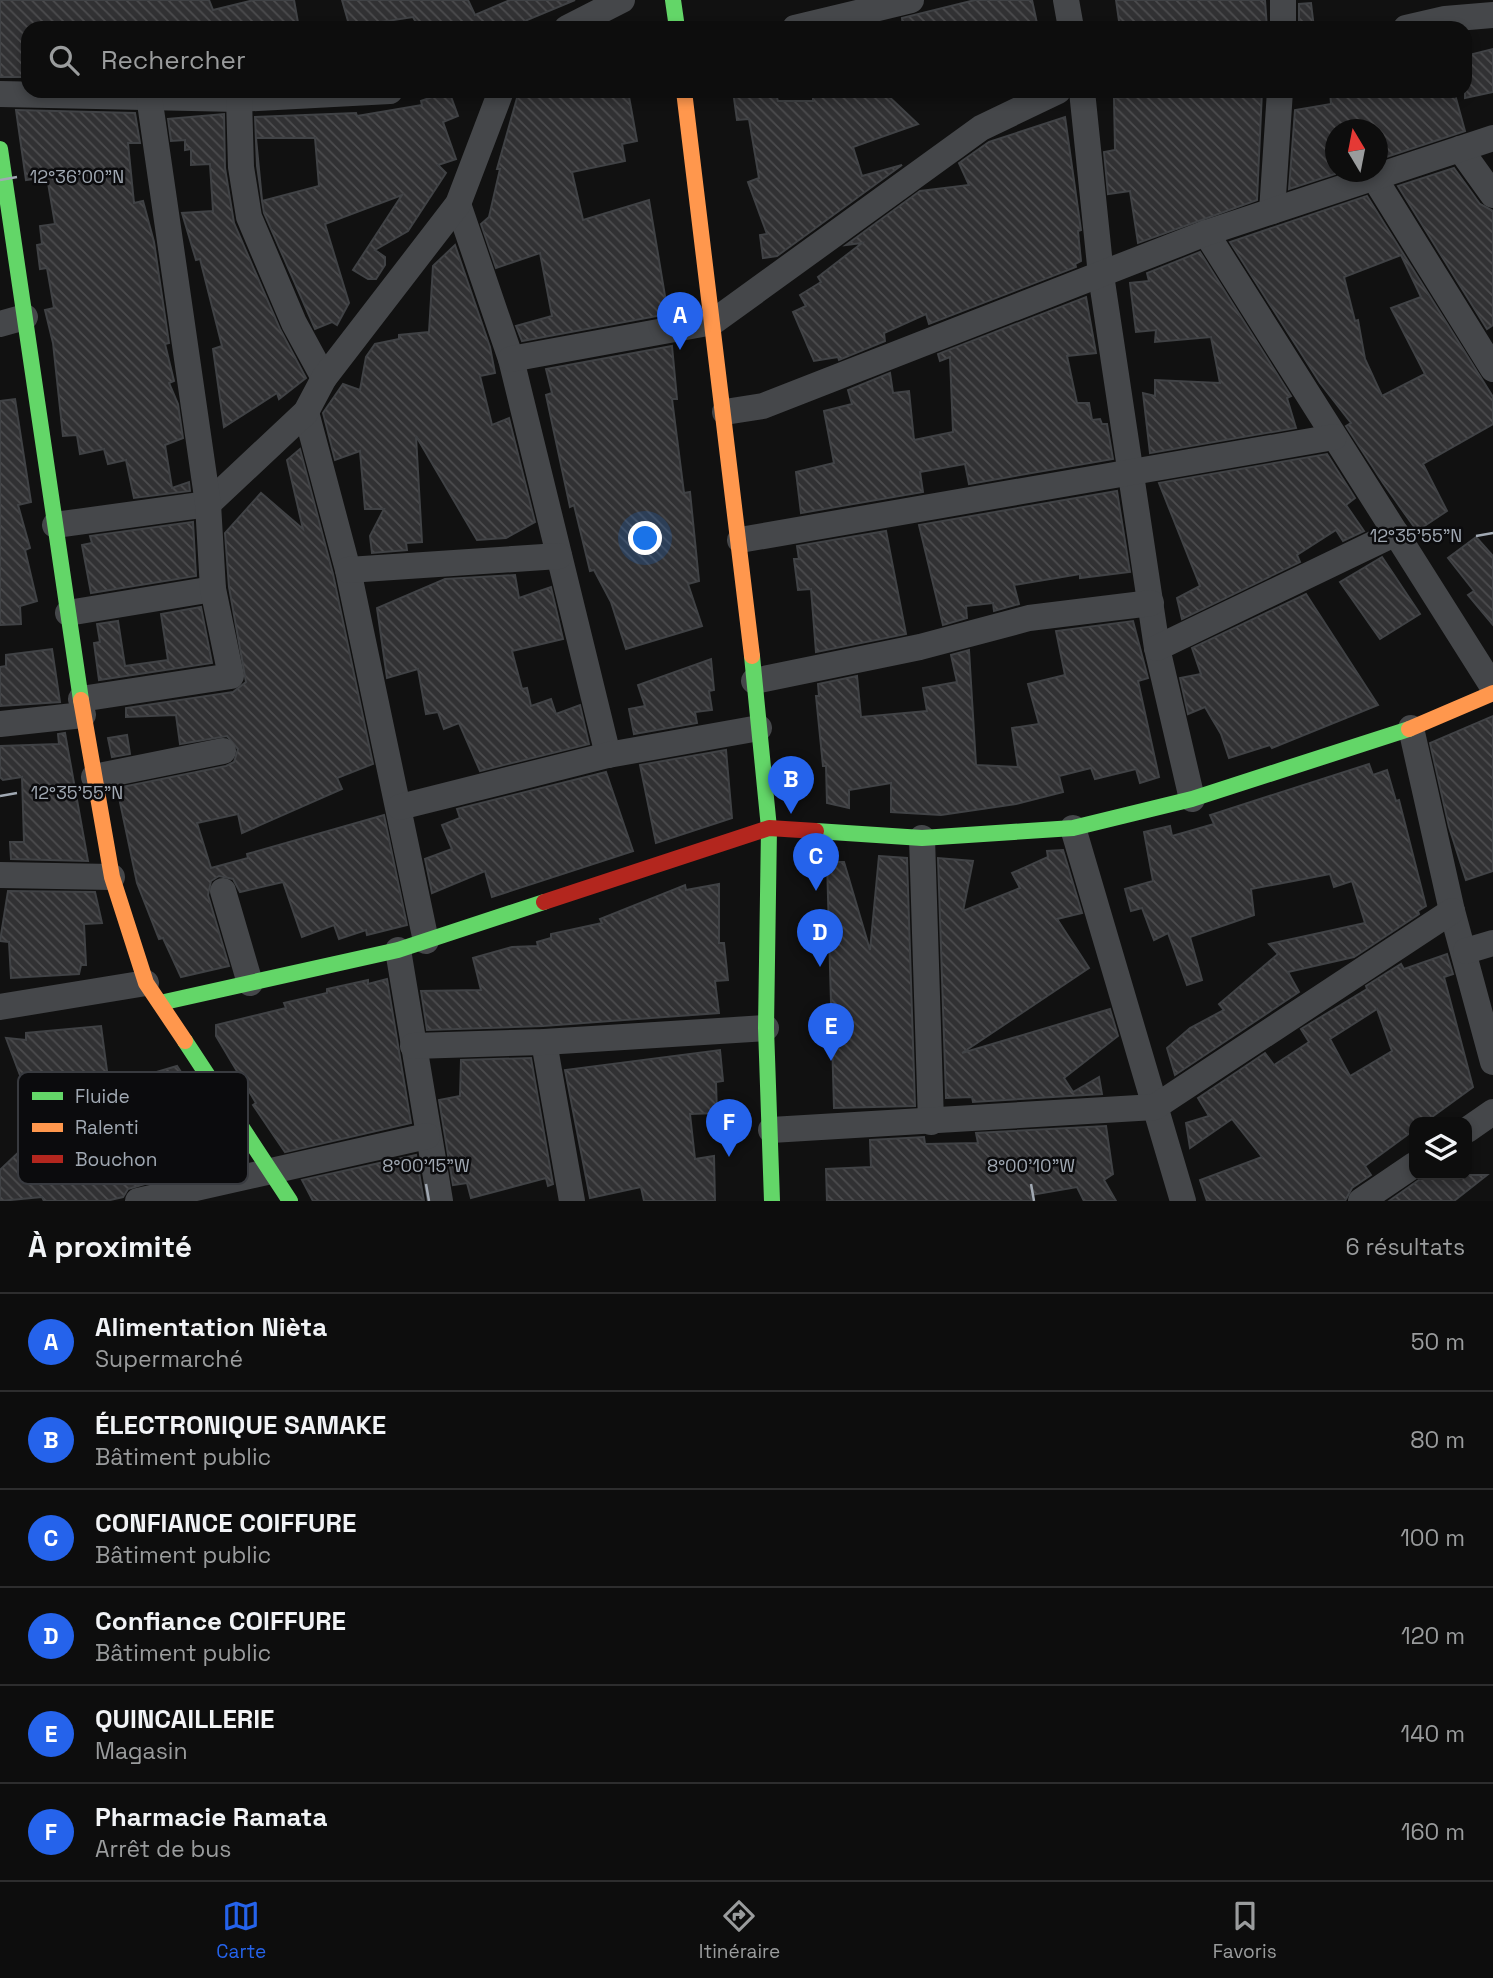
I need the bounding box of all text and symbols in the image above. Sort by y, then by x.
search box [21,21,1472,98]
icon: search [45,41,83,79]
text: Rechercher [101,43,246,77]
north arrow [1325,119,1388,182]
text: 12°36'00"N [30,165,124,188]
pin: A [657,292,703,350]
your location [628,521,662,555]
text: 12°35'55"N [1370,524,1462,547]
pin: B [768,756,814,814]
text: 12°35'55"N [31,781,123,804]
pin: C [793,833,839,891]
pin: D [797,909,843,967]
pin: E [808,1003,854,1061]
legend [18,1072,248,1184]
text: Fluide [75,1084,130,1109]
pin: F [706,1099,752,1157]
text: Ralenti [75,1115,139,1140]
map controls [1409,1117,1472,1180]
button: layers [1409,1117,1472,1180]
text: Bouchon [75,1147,157,1172]
text: 8°00'15"W [382,1154,470,1177]
text: 8°00'10"W [987,1154,1075,1177]
text: À proximité [28,1227,192,1266]
text: 6 résultats [1346,1232,1465,1262]
text: Alimentation Nièta [95,1310,327,1344]
text: A [44,1327,58,1357]
text: 50 m [1411,1327,1465,1357]
text: Supermarché [95,1344,243,1374]
text: ÉLECTRONIQUE SAMAKE [95,1408,386,1442]
text: B [43,1425,59,1455]
text: 80 m [1410,1425,1465,1455]
text: Bâtiment public [95,1442,271,1472]
text: CONFIANCE COIFFURE [95,1506,356,1540]
text: C [44,1523,58,1553]
text: 100 m [1400,1523,1465,1553]
text: Bâtiment public [95,1540,271,1570]
text: Confiance COIFFURE [95,1604,346,1638]
text: D [43,1621,59,1651]
text: 120 m [1401,1621,1465,1651]
text: Bâtiment public [95,1638,271,1668]
text: QUINCAILLERIE [95,1702,275,1736]
text: E [45,1719,57,1749]
text: 140 m [1401,1719,1465,1749]
text: Magasin [95,1736,188,1766]
text: Pharmacie Ramata [95,1800,327,1834]
text: F [45,1817,57,1847]
text: 160 m [1401,1817,1465,1847]
text: Arrêt de bus [95,1834,231,1864]
tab: Carte [216,1897,266,1964]
tab: Itinéraire [699,1897,780,1964]
tab: Favoris [1213,1897,1277,1964]

